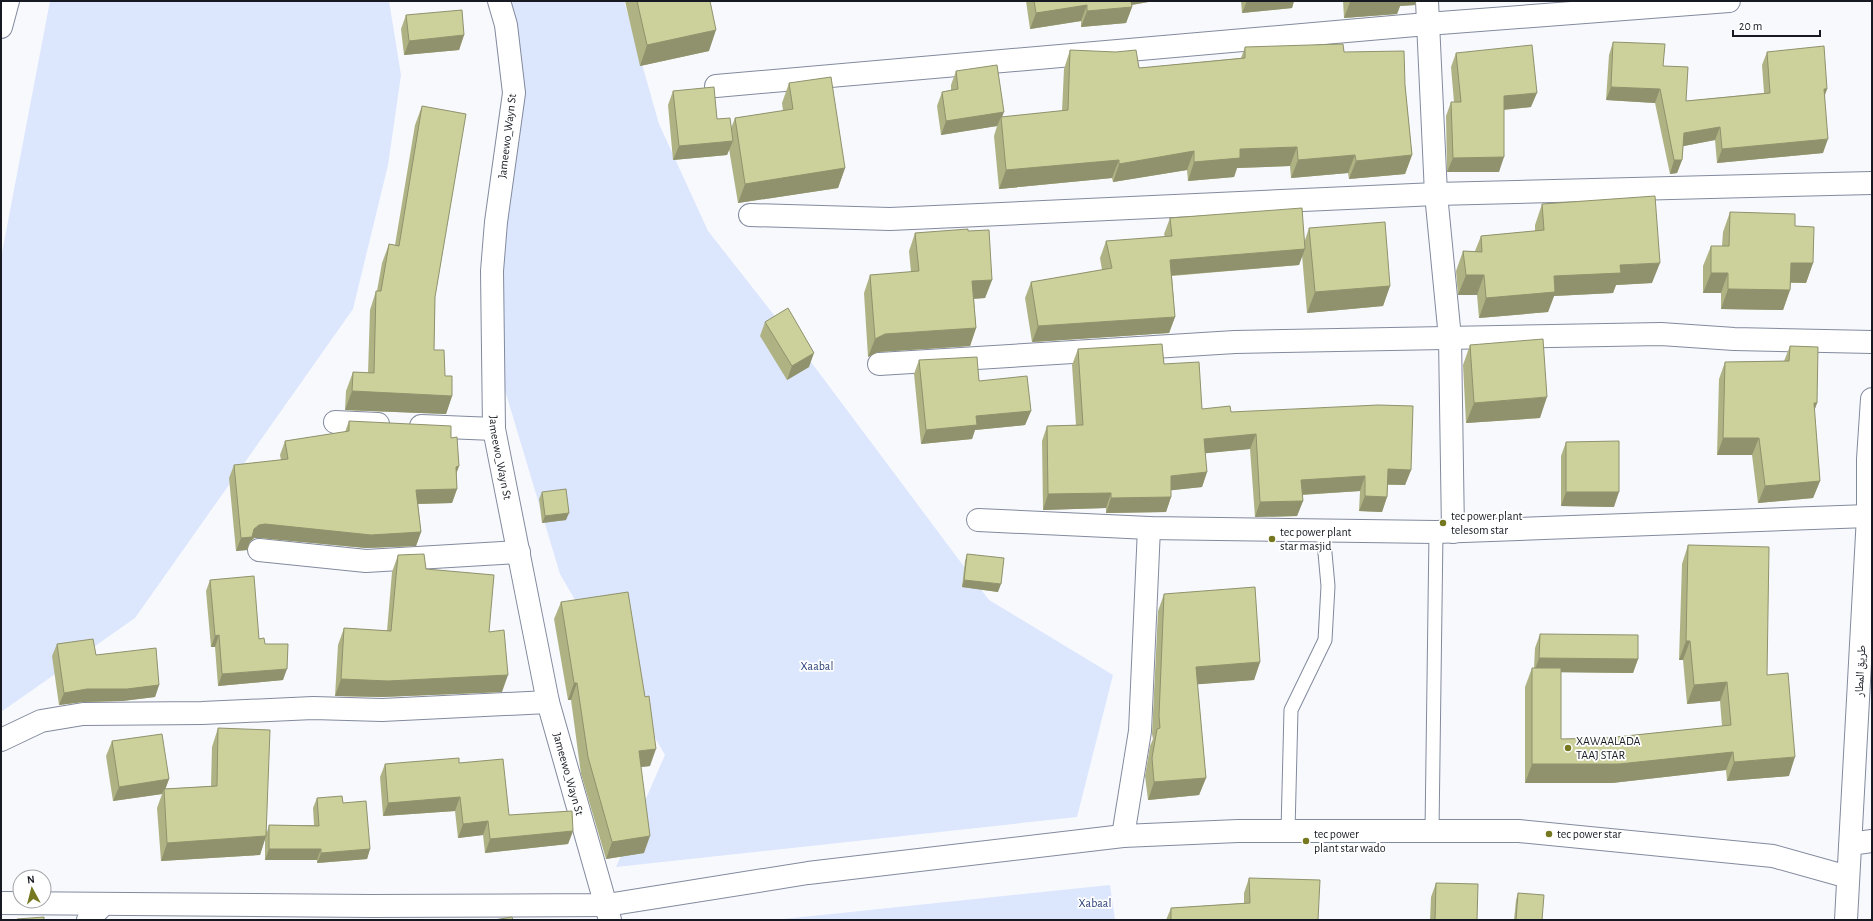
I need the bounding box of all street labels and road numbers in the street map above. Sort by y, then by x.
street label: Jameewo_Wayn St [496,93,519,179]
street label: Jameewo_Wayn St [487,415,514,501]
street label: طريق المطار [1853,645,1869,698]
street label: Jameewo_Wayn St [551,731,586,817]

